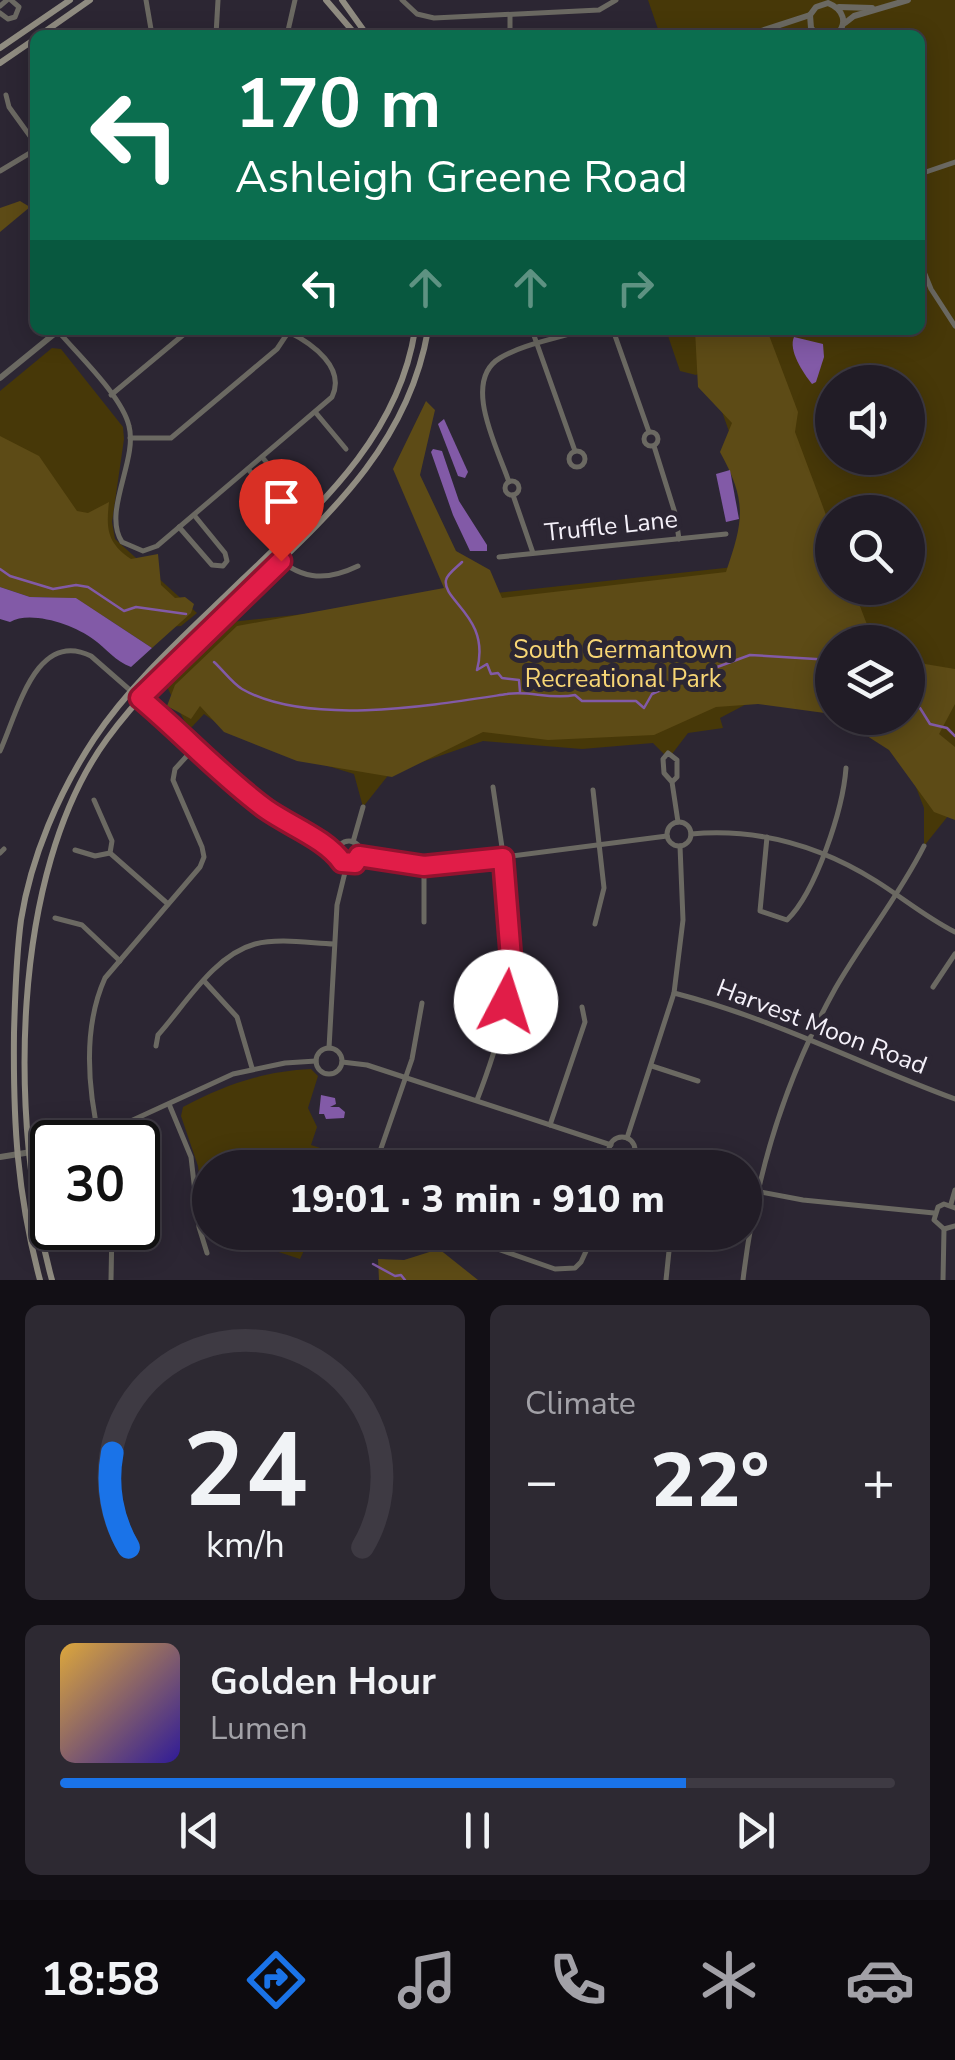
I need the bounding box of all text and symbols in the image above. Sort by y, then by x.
text: 170 m [235,56,441,152]
icon: left [70,70,200,200]
text: Ashleigh Greene Road [235,147,688,208]
icon: left [293,260,348,315]
icon: ahead [398,260,453,315]
icon: ahead [503,260,558,315]
icon: right [608,260,663,315]
map controls [815,365,925,735]
button: sound [815,365,925,475]
pin [239,459,324,562]
icon: arrive [254,474,309,529]
button: search [815,495,925,605]
street label: Truffle Lane [543,502,679,550]
button: layers [815,625,925,735]
park label: South Germantown Recreational Park [513,633,733,696]
position arrow [454,950,558,1054]
street label: Harvest Moon Road [711,971,932,1083]
speed limit sign: 30 [30,1120,160,1250]
text: 19:01 · 3 min · 910 m [289,1174,665,1225]
text: Climate [525,1382,636,1425]
text: 24 [183,1400,307,1542]
text: 22° [651,1430,769,1532]
text: − [525,1444,558,1519]
text: + [862,1444,895,1519]
text: km/h [206,1521,284,1570]
text: Golden Hour [210,1656,436,1707]
text: Lumen [210,1707,308,1750]
icon: previous [172,1803,227,1858]
icon: pause [450,1803,505,1858]
icon: next [728,1803,783,1858]
icon: directions [241,1945,311,2015]
icon: music [392,1945,462,2015]
icon: phone [543,1945,613,2015]
icon: climate [694,1945,764,2015]
icon: car [845,1945,915,2015]
text: 18:58 [40,1950,160,2011]

